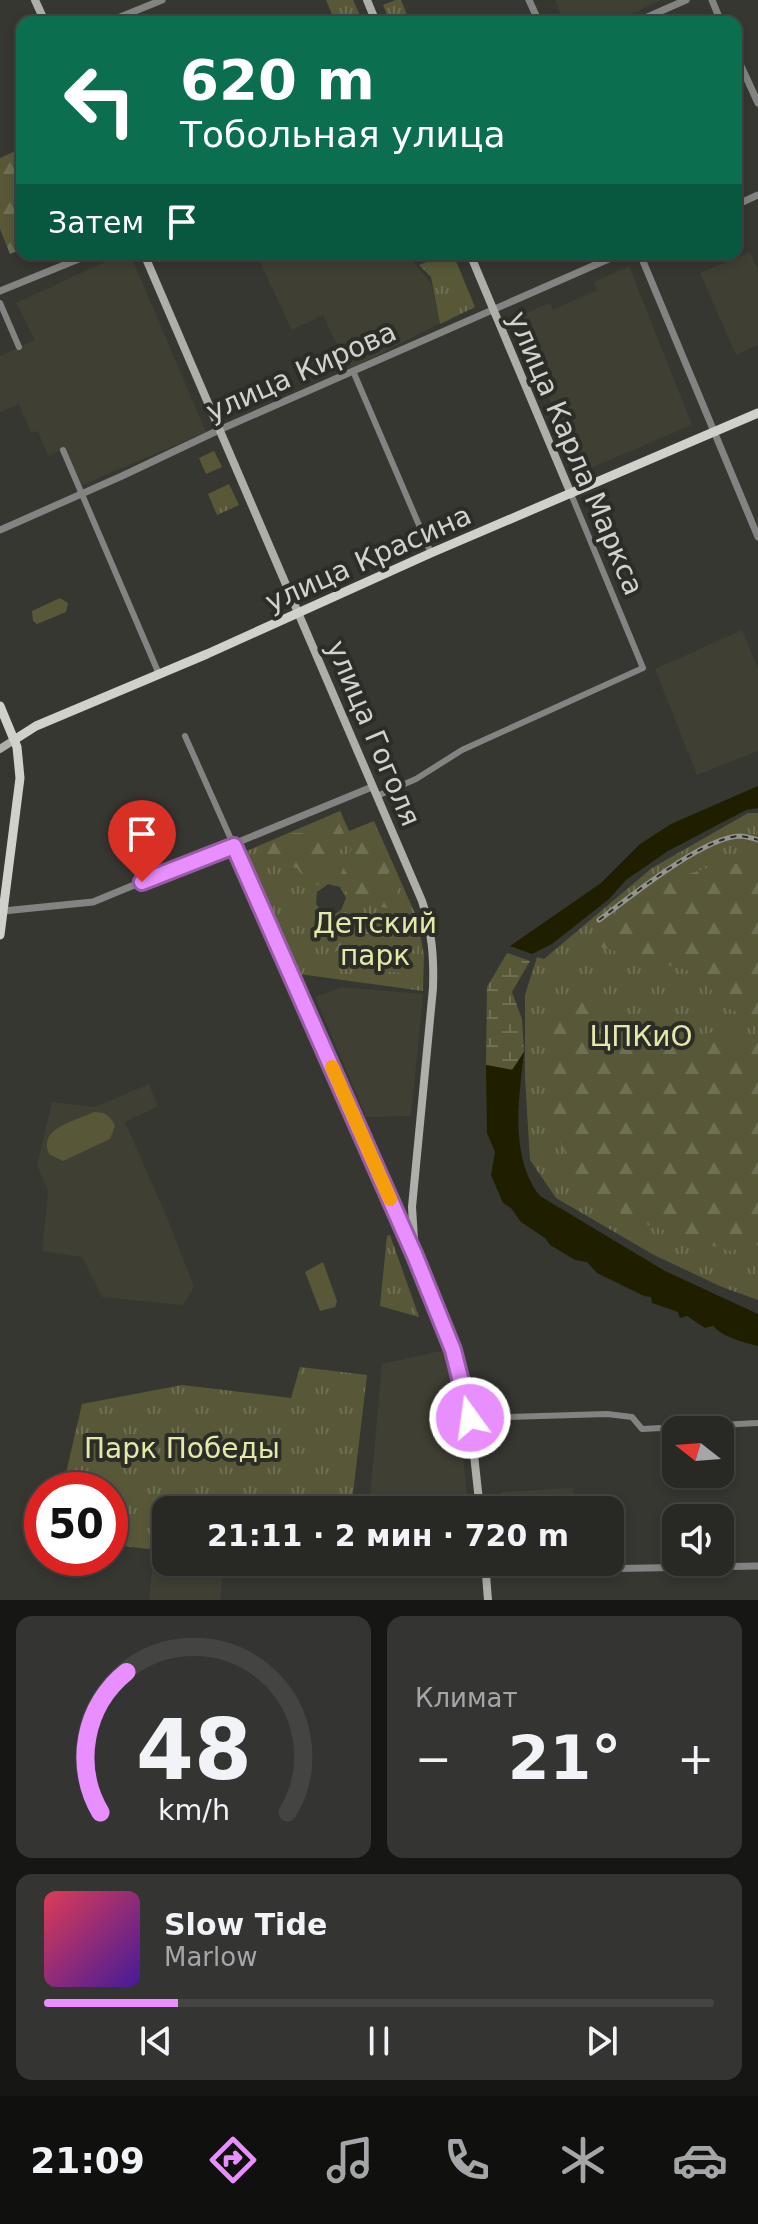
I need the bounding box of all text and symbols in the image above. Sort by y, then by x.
text: 620 m [180,47,375,112]
icon: left [48,48,152,152]
text: Тобольная улица [180,114,505,155]
icon: arrive [160,200,204,244]
text: Затем [48,205,144,240]
street label: улица Карла Маркса [501,306,650,600]
street label: улица Кирова [201,315,401,428]
street label: улица Красина [260,498,476,619]
street label: улица Гоголя [320,635,428,831]
pin [108,800,176,882]
icon: arrive [120,812,164,856]
park label: Детский парк [313,907,437,972]
park label: ЦПКиО [590,1020,692,1053]
position arrow [428,1376,512,1460]
north arrow [662,1416,734,1488]
map controls [662,1416,734,1576]
park label: Парк Победы [84,1432,280,1465]
speed limit sign: 50 [24,1472,128,1576]
button: sound [662,1504,734,1576]
text: 21:11 · 2 мин · 720 m [207,1518,569,1553]
text: Климат [415,1683,518,1713]
text: 48 [136,1702,251,1799]
text: 21° [508,1723,621,1793]
text: − [415,1733,452,1784]
text: + [677,1733,714,1784]
text: km/h [157,1793,230,1827]
text: Slow Tide [164,1907,327,1942]
text: Marlow [164,1942,257,1972]
icon: previous [134,2019,178,2063]
icon: pause [357,2019,401,2063]
icon: next [580,2019,624,2063]
icon: directions [205,2132,261,2188]
icon: music [322,2132,378,2188]
icon: phone [439,2132,495,2188]
icon: climate [555,2132,611,2188]
icon: car [672,2132,728,2188]
text: 21:09 [30,2140,145,2181]

